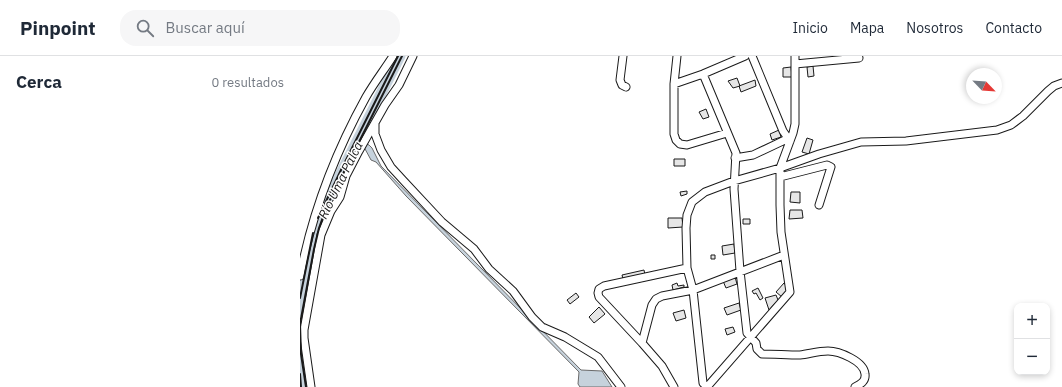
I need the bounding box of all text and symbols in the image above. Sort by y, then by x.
search box [120,10,400,46]
text: Pinpoint [20,16,96,40]
icon: search [134,17,156,39]
text: Buscar aquí [166,18,245,37]
text: Inicio [792,19,828,37]
text: Mapa [850,19,884,37]
text: Nosotros [906,19,963,37]
text: Contacto [985,19,1042,37]
north arrow [966,68,1002,104]
text: Cerca [16,71,62,93]
text: 0 resultados [211,74,284,91]
water label: Río Uma Palca [314,139,367,222]
map controls [1014,303,1050,375]
button: + [1014,303,1050,339]
button: − [1014,339,1050,375]

